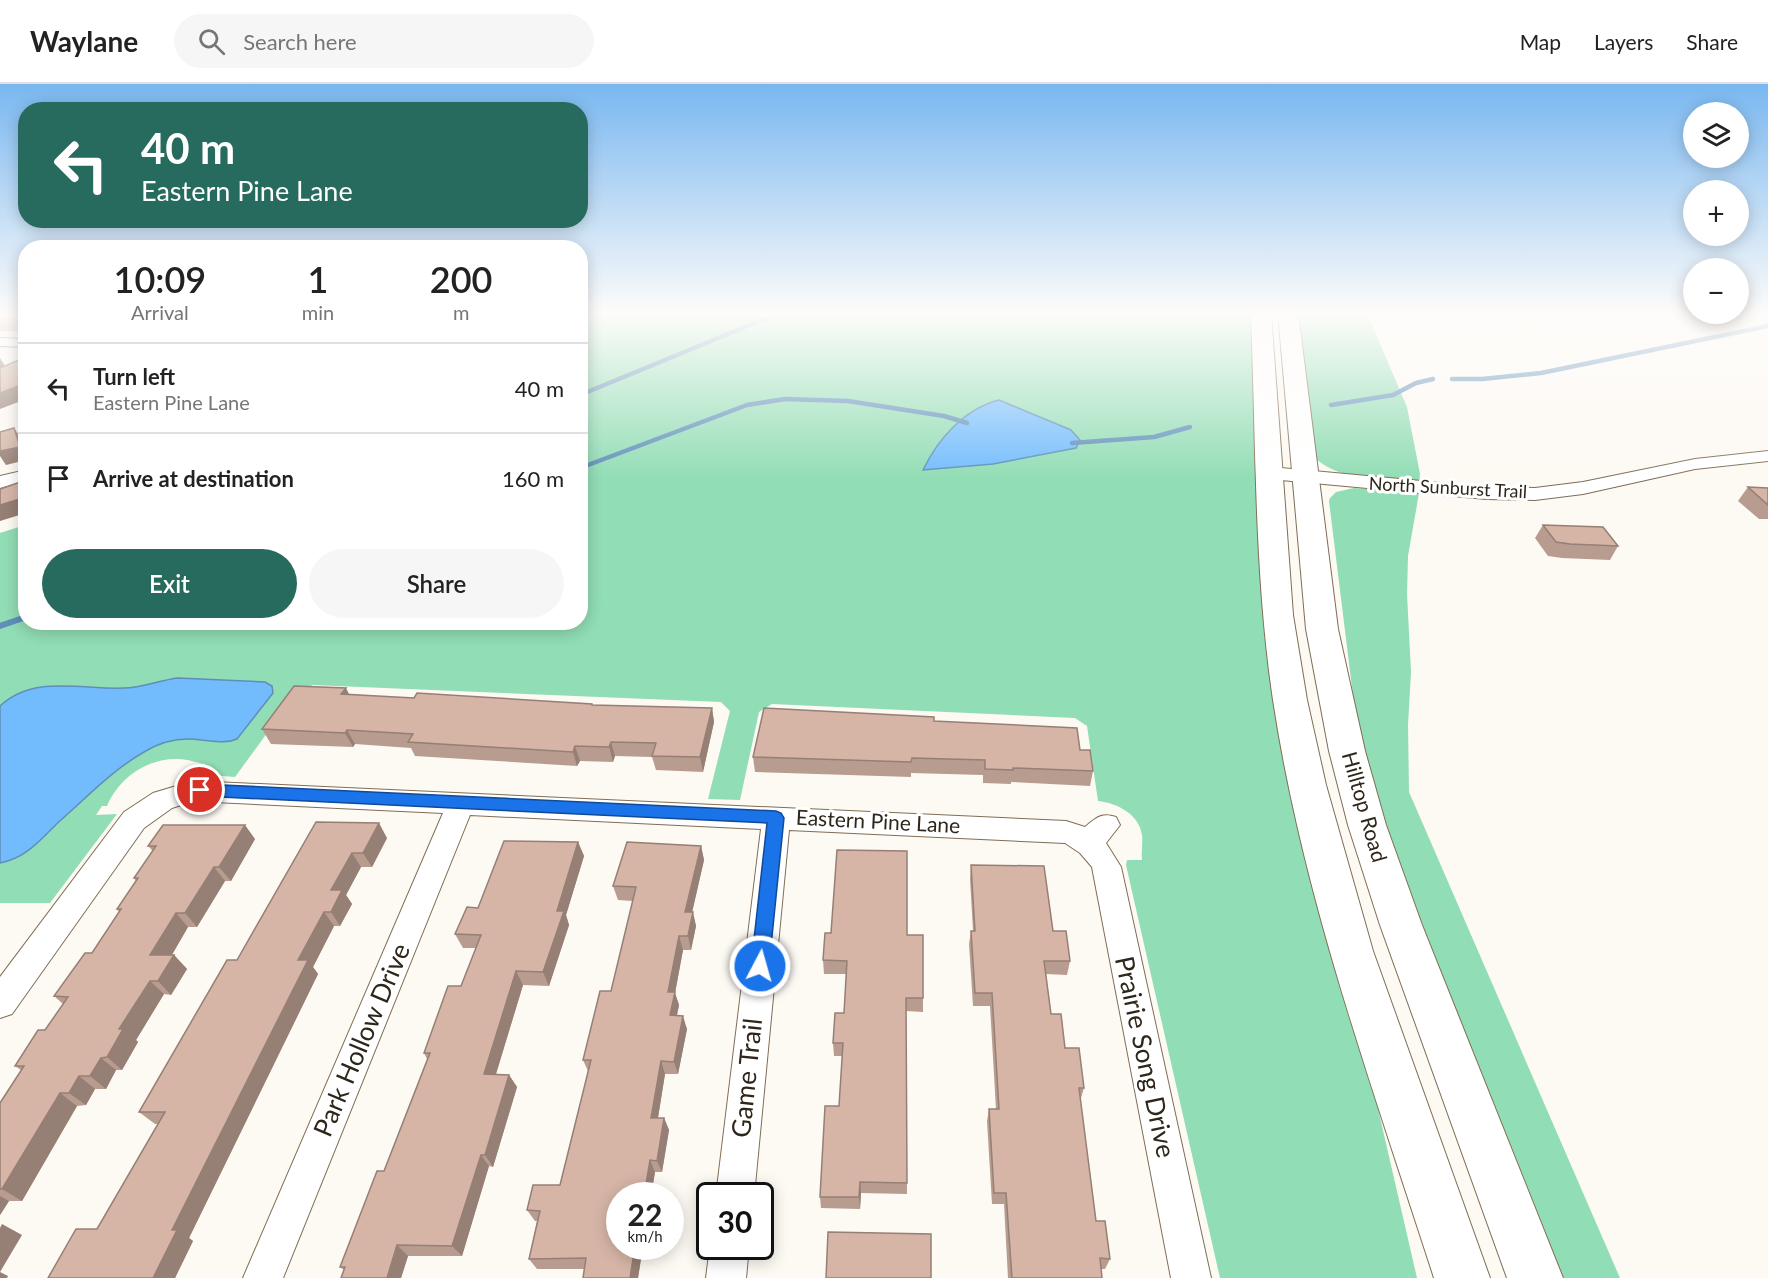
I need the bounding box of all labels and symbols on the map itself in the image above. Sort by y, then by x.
street label: North Sunburst Trail [1368,472,1528,502]
street label: Hilltop Road [1338,748,1393,865]
pin [174,764,225,815]
street label: Eastern Pine Lane [795,804,961,837]
position arrow [728,934,792,998]
street label: Park Hollow Drive [306,938,416,1141]
street label: Prairie Song Drive [1109,953,1183,1161]
street label: Game Trail [724,1017,768,1139]
speed limit sign: 30 [696,1182,774,1260]

